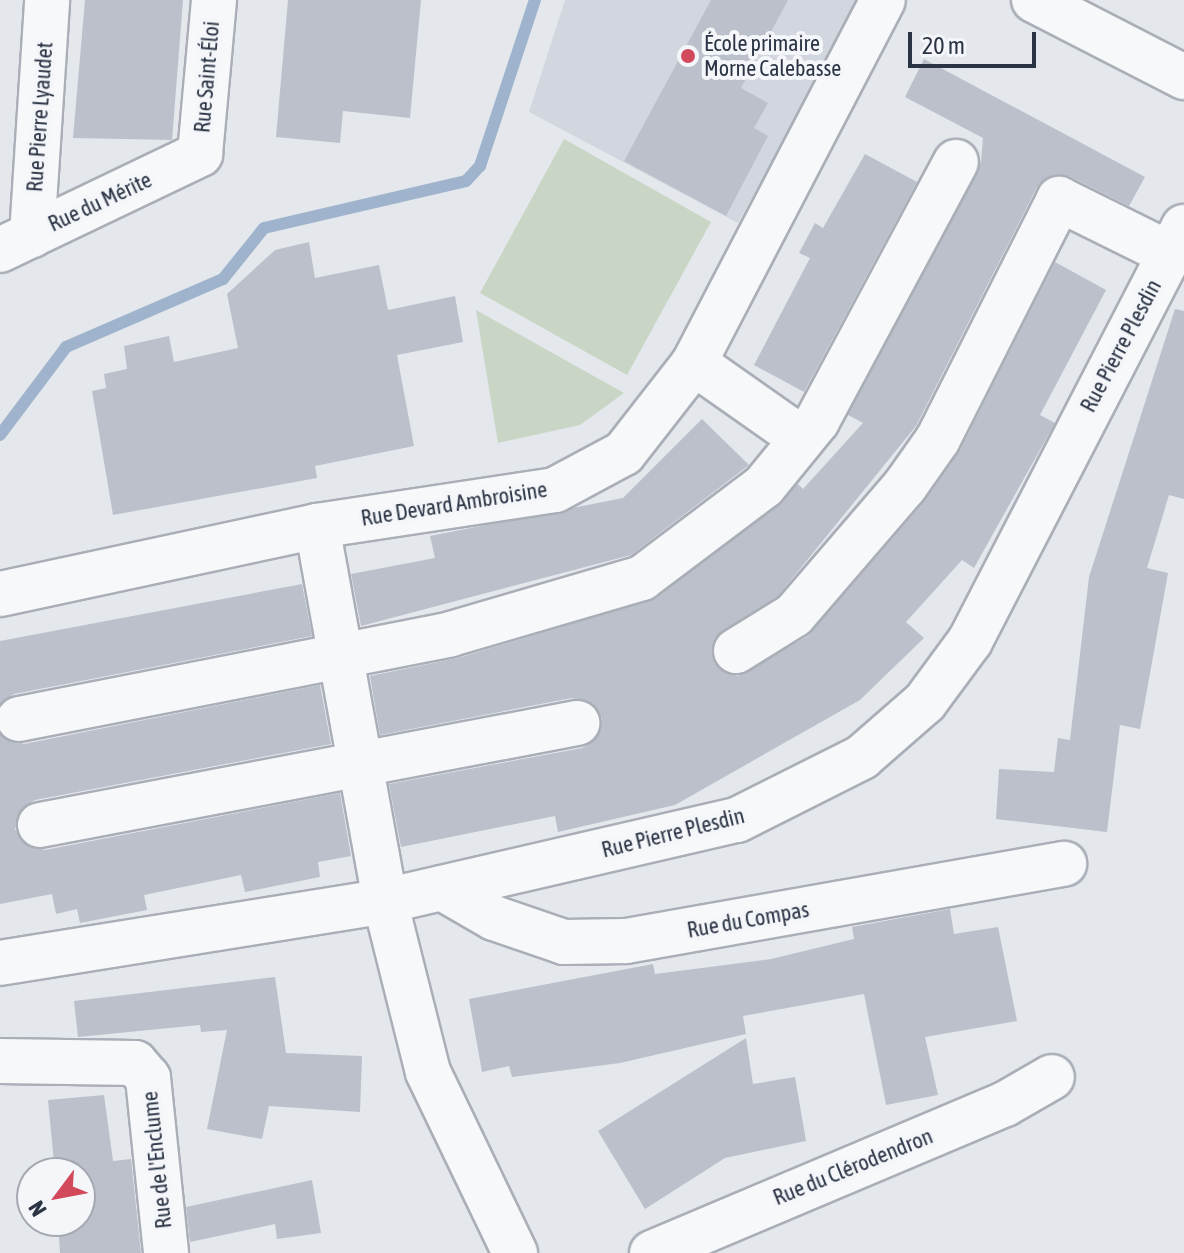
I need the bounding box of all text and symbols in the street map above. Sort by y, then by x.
scale bar [912,16,1040,66]
street label: Rue Saint-Éloi [189,20,225,134]
place label: École primaire Morne Calebasse [704,30,841,82]
text: 20 m [922,32,965,59]
street label: Rue Pierre Lyaudet [22,41,58,193]
marker: École primaire Morne Calebasse [679,47,697,65]
street label: Rue du Mérite [44,167,156,237]
street label: Rue Pierre Plesdin [1075,275,1167,417]
street label: Rue Devard Ambroisine [359,476,549,532]
street label: Rue Pierre Plesdin [599,802,747,864]
street label: Rue du Compas [685,896,811,944]
street label: Rue de l'Enclume [137,1090,177,1230]
street label: Rue du Clérodendron [769,1123,937,1211]
north arrow [16,1157,96,1237]
text: N [23,1196,52,1221]

